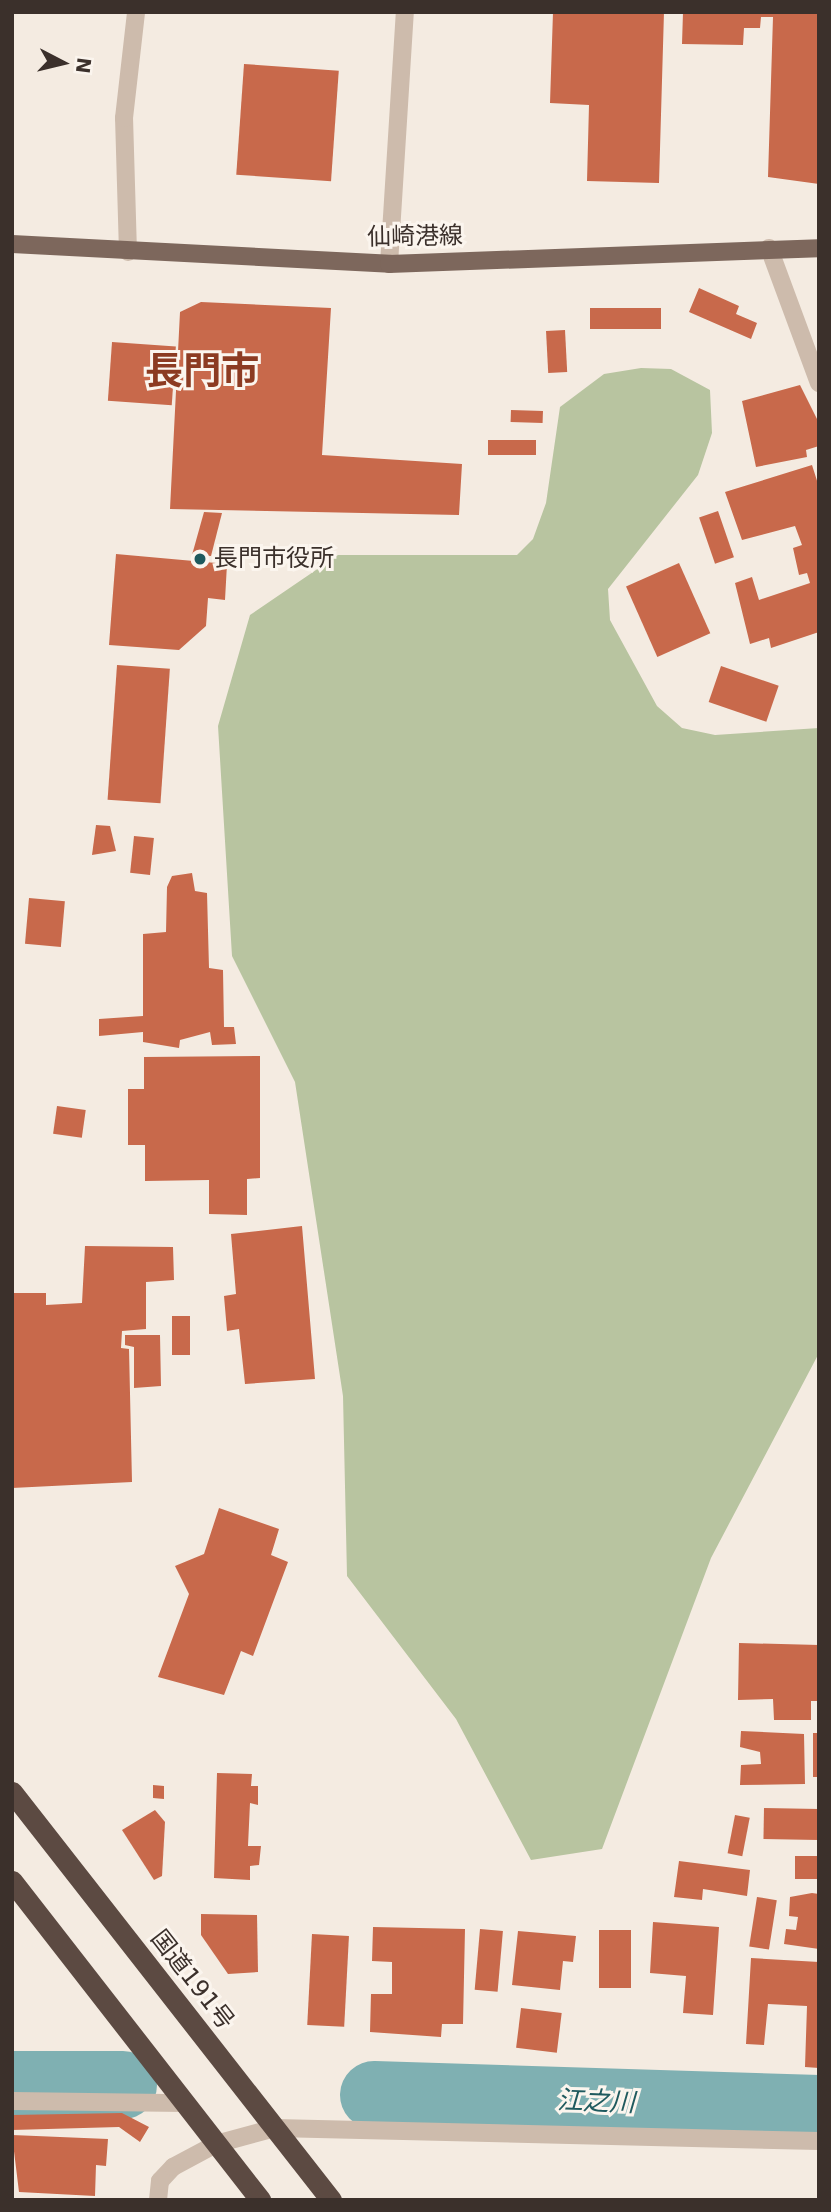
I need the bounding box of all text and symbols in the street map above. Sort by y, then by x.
north arrow [28,28,98,98]
text: N [72,56,96,75]
street label: 仙崎港線 [367,222,463,252]
district label: 長門市 [145,349,259,395]
place label: 長門市役所 [214,545,334,573]
marker: 長門市役所 [192,551,208,567]
street label: 国道191号 [144,1925,240,2035]
water label: 江之川 [556,2085,636,2119]

